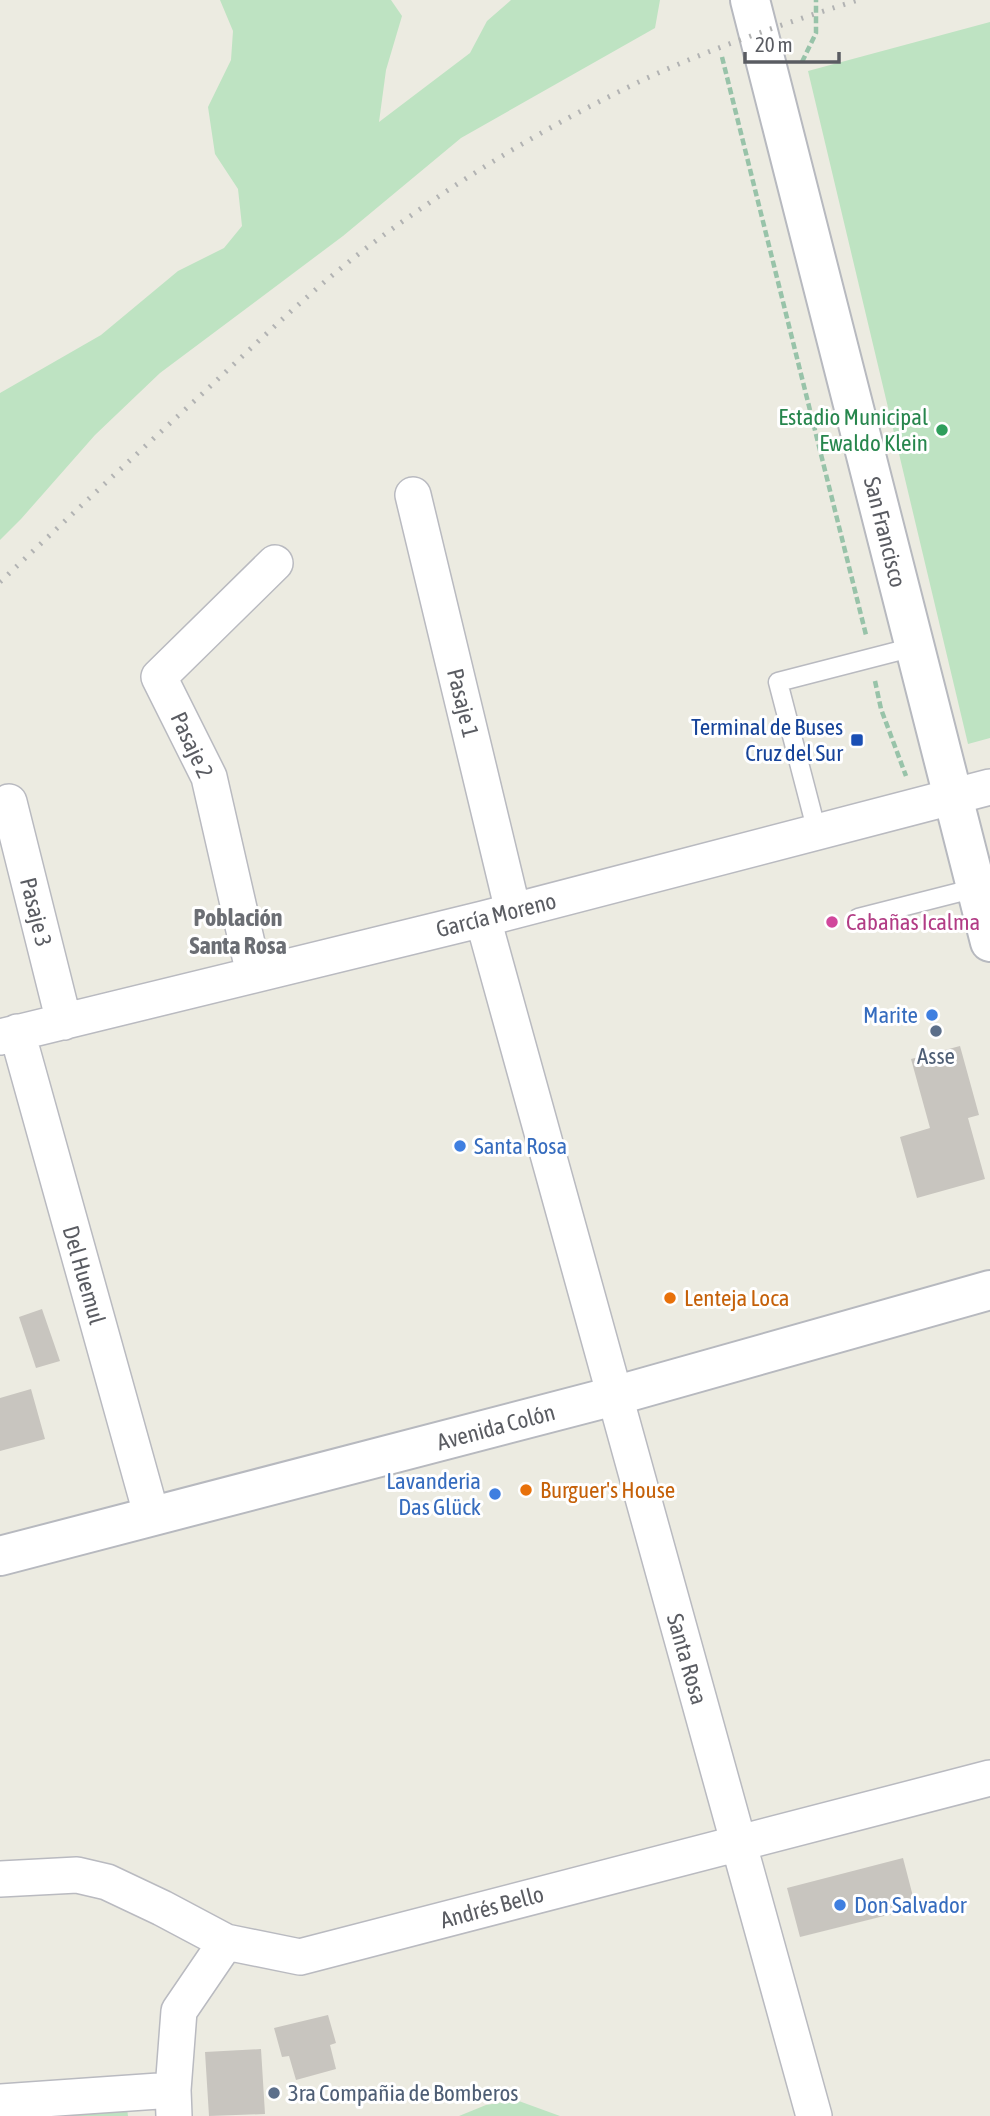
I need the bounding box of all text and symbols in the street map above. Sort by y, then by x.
scale bar [745,21,839,65]
text: 20 m [755,32,793,56]
place label: Estadio Municipal Ewaldo Klein [778,404,928,456]
marker: Estadio Municipal Ewaldo Klein [934,422,950,438]
street label: San Francisco [859,474,911,590]
street label: Pasaje 1 [442,666,484,740]
street label: Pasaje 2 [165,708,219,782]
place label: Terminal de Buses Cruz del Sur [691,714,844,766]
marker: Terminal de Buses Cruz del Sur [849,732,865,748]
street label: Pasaje 3 [15,875,57,949]
street label: García Moreno [433,888,559,942]
district label: Población Santa Rosa [189,904,287,959]
place label: Cabañas Icalma [846,909,980,935]
marker: Cabañas Icalma [824,914,840,930]
place label: Marite [863,1002,918,1028]
marker: Marite [924,1007,940,1023]
marker: Asse [928,1023,944,1039]
place label: Asse [917,1043,955,1069]
place label: Santa Rosa [474,1133,567,1159]
marker: Santa Rosa [452,1138,468,1154]
street label: Del Huemul [58,1223,110,1327]
place label: Lenteja Loca [684,1285,789,1311]
marker: Lenteja Loca [662,1290,678,1306]
street label: Avenida Colón [434,1399,558,1455]
place label: Lavanderia Das Glück [386,1468,481,1520]
place label: Burguer's House [540,1477,675,1503]
marker: Burguer's House [518,1482,534,1498]
marker: Lavanderia Das Glück [487,1486,503,1502]
street label: Santa Rosa [662,1611,712,1707]
street label: Andrés Bello [437,1881,547,1933]
place label: Don Salvador [854,1892,968,1918]
marker: Don Salvador [832,1897,848,1913]
place label: 3ra Compañia de Bomberos [288,2080,518,2106]
marker: 3ra Compañia de Bomberos [266,2085,282,2101]

